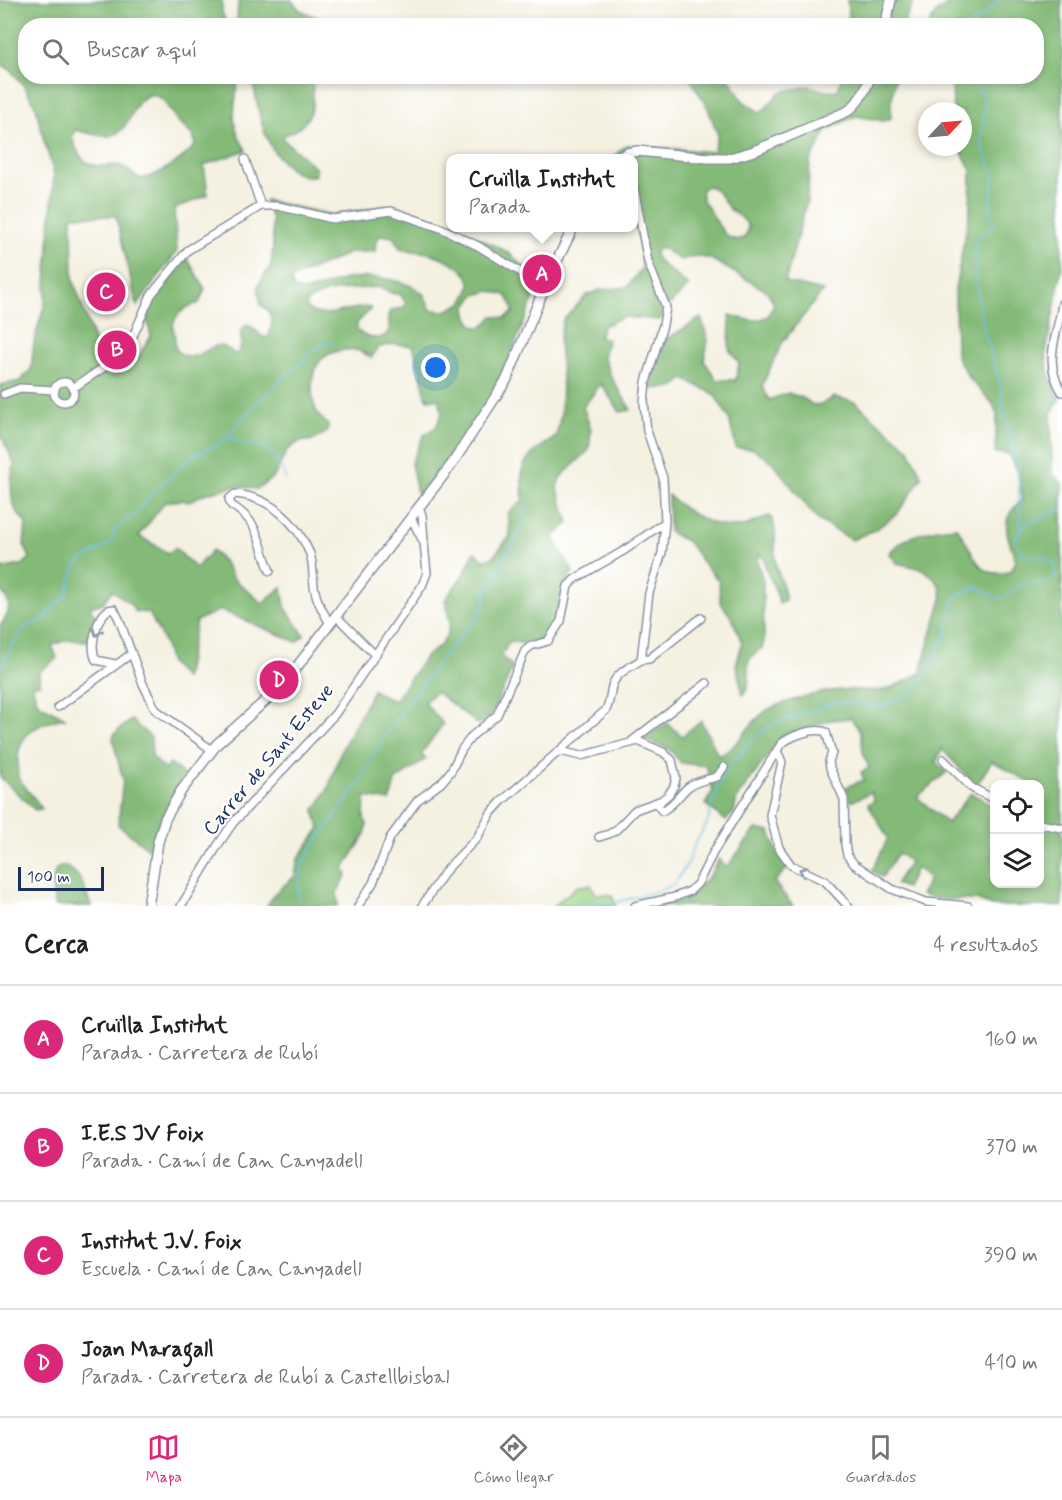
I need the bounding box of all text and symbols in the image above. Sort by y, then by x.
search box [18,18,1044,84]
icon: search [39,35,72,68]
text: Buscar aquí [87,37,198,65]
north arrow [918,102,972,156]
popup [446,154,638,232]
text: Cruïlla Institut [469,166,615,194]
text: Parada [469,194,530,221]
pin: A [522,252,562,296]
pin: C [86,270,126,314]
pin: B [98,328,136,372]
your location [421,353,450,382]
one-way arrow [91,626,104,637]
pin: D [260,658,298,702]
street label: Carrer de Sant Esteve [197,678,341,842]
map controls [990,780,1044,888]
button: locate [990,780,1044,834]
button: layers [990,834,1044,888]
scale bar [18,864,104,892]
one-way arrow [798,866,809,878]
text: 100 m [27,867,70,888]
text: Cerca [24,928,89,962]
text: 4 resultados [934,932,1038,959]
text: Cruïlla Institut [81,1012,228,1040]
text: A [37,1026,50,1053]
text: 160 m [985,1026,1038,1053]
text: Parada · Carretera de Rubí [81,1040,319,1067]
text: I.E.S JV Foix [81,1120,204,1148]
text: B [37,1134,50,1161]
text: 370 m [986,1134,1038,1161]
text: Parada · Camí de Can Canyadell [81,1148,363,1175]
text: Institut J.V. Foix [81,1228,242,1256]
text: C [36,1242,51,1269]
text: 390 m [984,1242,1038,1269]
text: Escuela · Camí de Can Canyadell [81,1256,362,1283]
text: Joan Maragall [81,1336,214,1364]
text: D [37,1350,50,1377]
text: 410 m [984,1350,1038,1377]
text: Parada · Carretera de Rubí a Castellbisbal [81,1364,450,1391]
tab: Mapa [146,1431,182,1488]
tab: Cómo llegar [474,1431,554,1488]
tab: Guardados [845,1431,916,1488]

